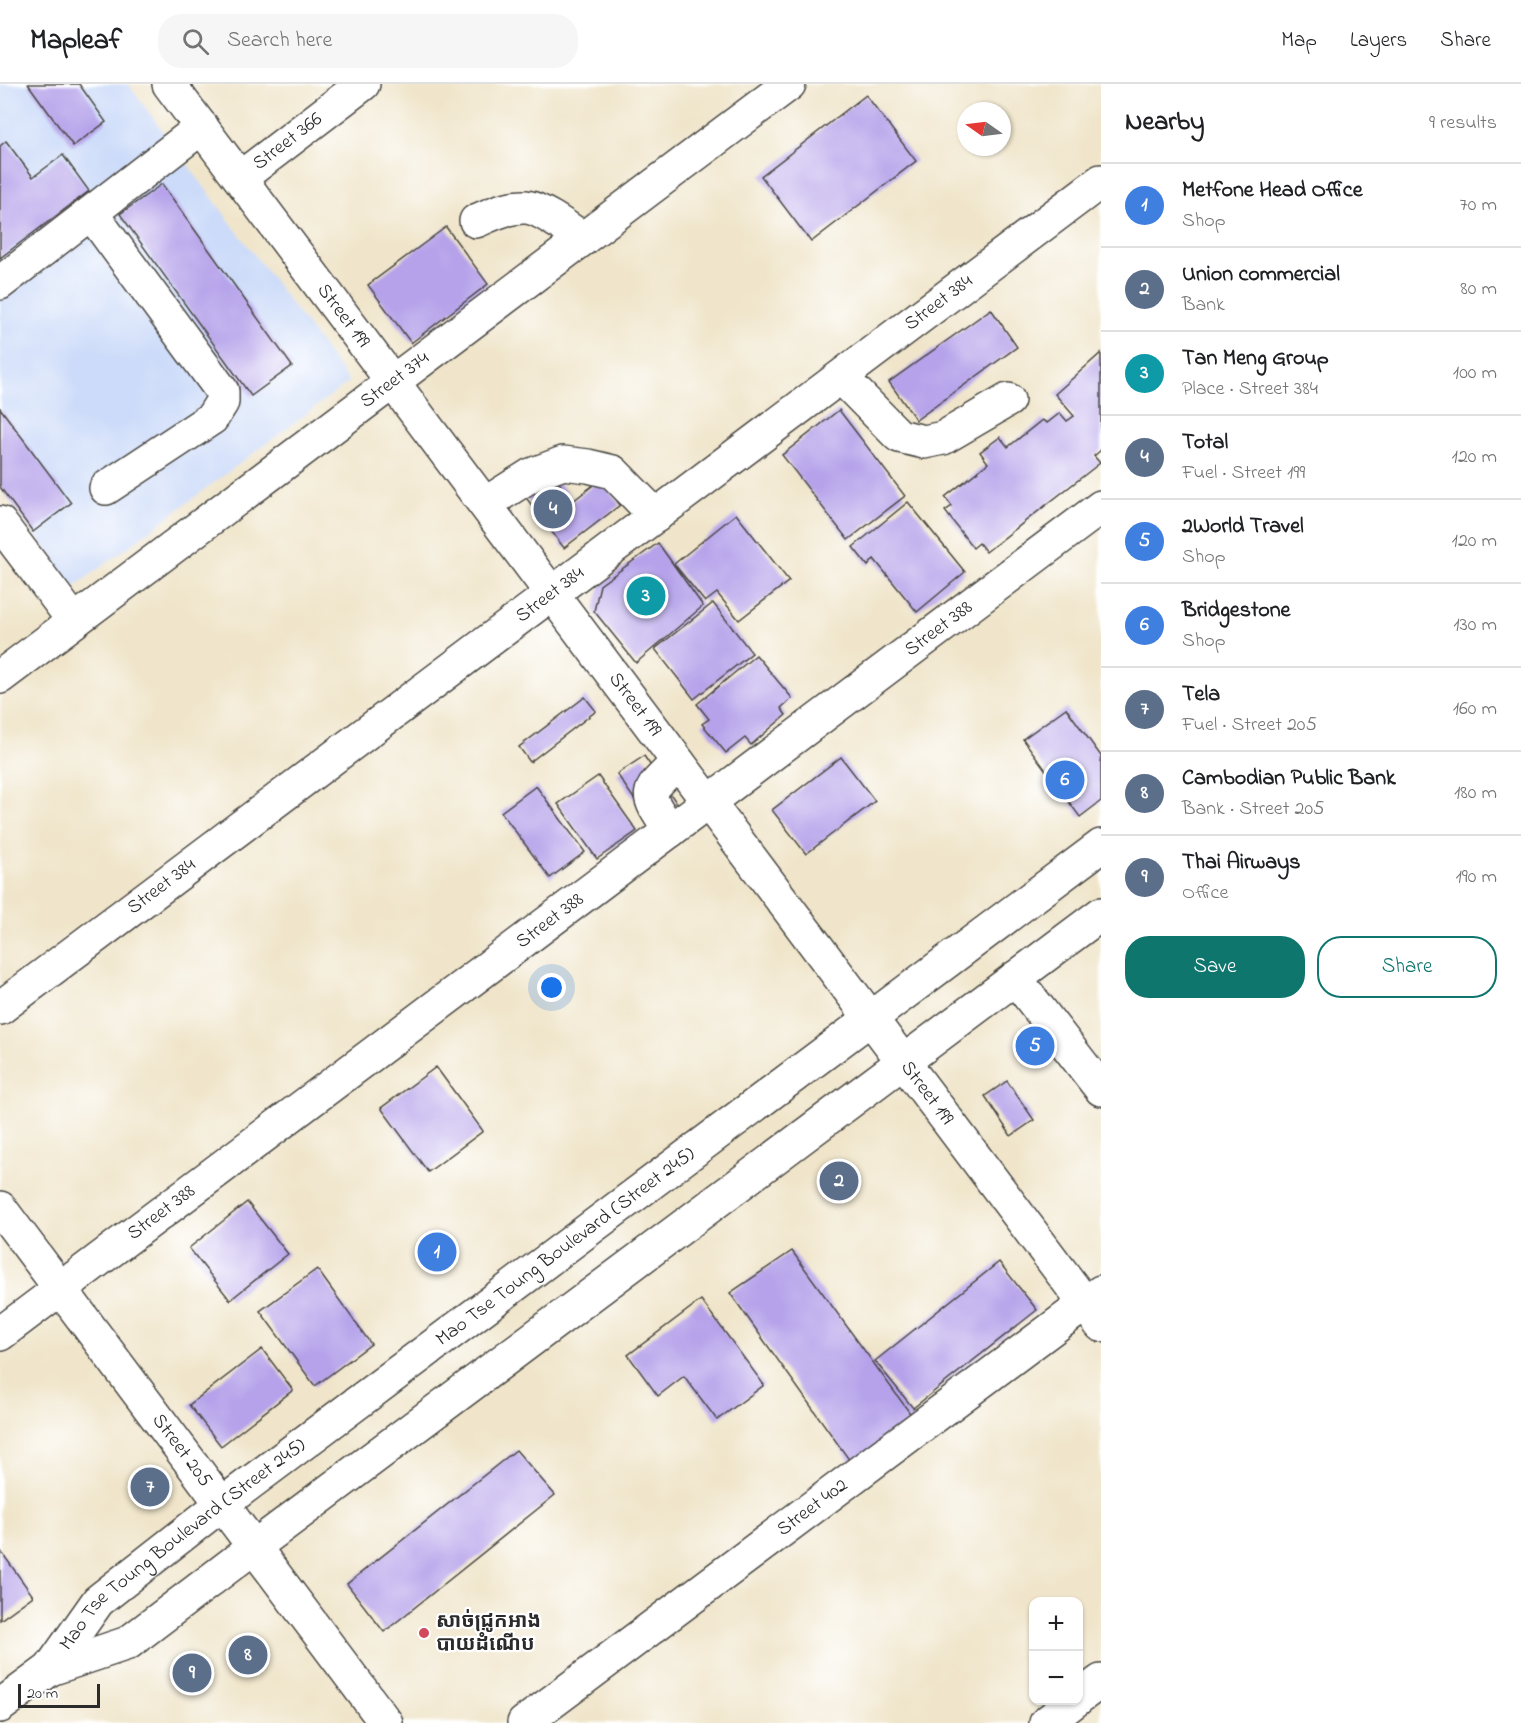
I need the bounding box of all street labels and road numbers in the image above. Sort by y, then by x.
street label: Street 366 [247,105,329,178]
street label: Street 384 [898,267,979,338]
street label: Street 199 [309,278,377,354]
street label: Street 374 [354,345,436,416]
street label: Street 384 [510,559,591,630]
street label: Street 388 [899,594,979,664]
street label: Street 199 [601,666,669,743]
street label: Street 384 [121,851,202,922]
street label: Street 388 [510,886,590,956]
street label: Street 199 [893,1055,961,1131]
street label: Mao Tse Toung Boulevard (Street 245) [430,1140,701,1354]
street label: Street 388 [121,1177,202,1248]
street label: Street 205 [144,1408,219,1493]
street label: Mao Tse Toung Boulevard (Street 245) [53,1431,312,1657]
street label: Street 402 [771,1471,854,1544]

